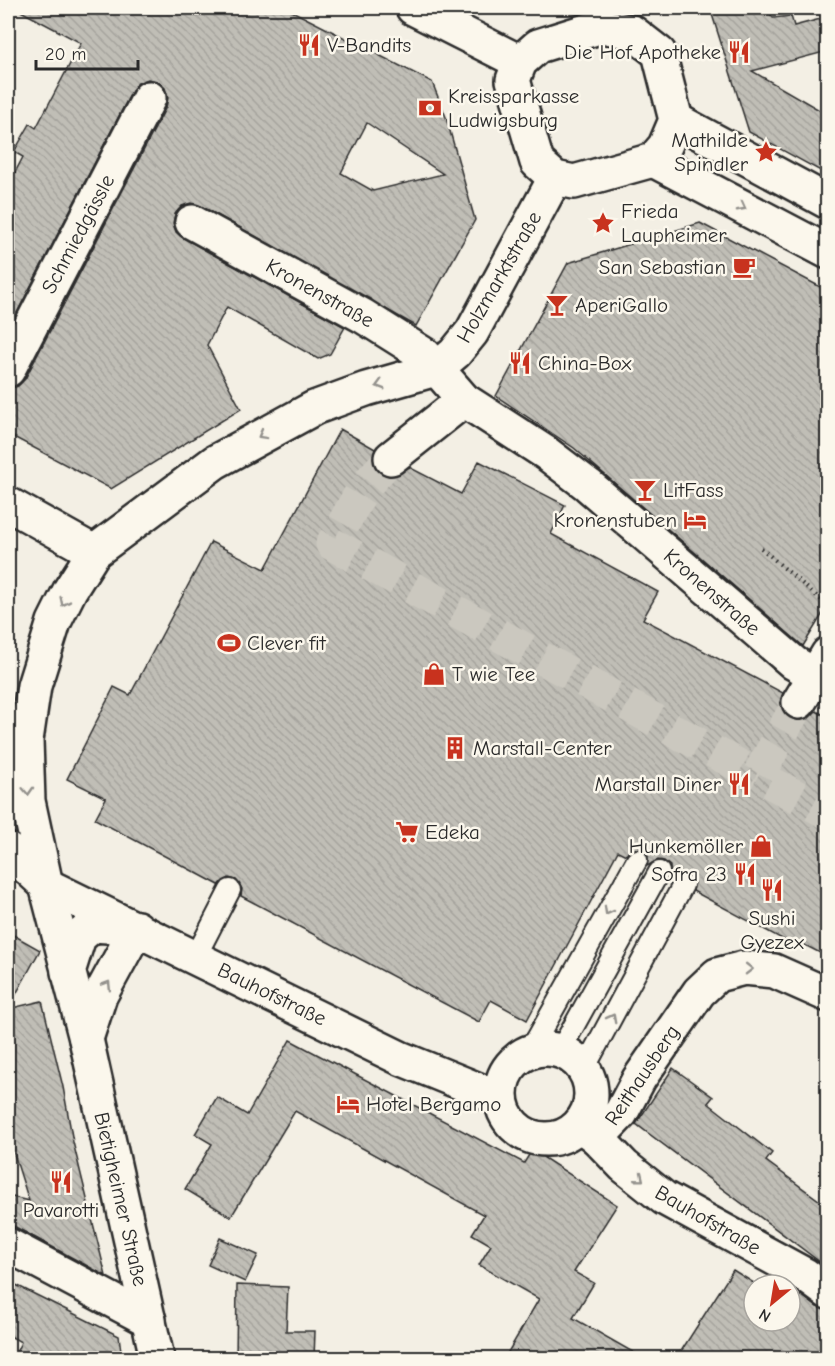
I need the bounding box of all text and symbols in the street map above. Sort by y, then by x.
restaurant icon: V-Bandits [296,32,322,58]
scale bar [36,33,138,71]
place label: V-Bandits [327,33,411,57]
restaurant icon: Die Hof Apotheke [726,39,752,65]
place label: Die Hof Apotheke [564,40,721,64]
text: 20 m [45,44,86,65]
place label: Kreissparkasse Ludwigsburg [448,84,579,132]
bank icon: Kreissparkasse Ludwigsburg [417,95,443,121]
place label: Mathilde Spindler [671,128,749,176]
place icon: Mathilde Spindler [753,139,779,165]
street label: Schmiedgässle [37,170,119,298]
place label: Frieda Laupheimer [621,199,727,247]
one-way arrow [736,199,747,211]
street label: Holzmarktstraße [452,207,546,347]
place icon: Frieda Laupheimer [590,210,616,236]
street label: Kronenstraße [262,253,378,333]
cafe icon: San Sebastian [731,254,757,280]
place label: San Sebastian [599,255,726,279]
bar icon: AperiGallo [544,292,570,318]
place label: AperiGallo [575,293,668,317]
restaurant icon: China-Box [507,350,533,376]
place label: China-Box [538,351,631,375]
one-way arrow [375,378,386,390]
one-way arrow [258,428,269,439]
bar icon: LitFass [632,477,658,503]
place label: LitFass [663,478,724,502]
hotel icon: Kronenstuben [682,507,708,533]
place label: Kronenstuben [554,508,677,532]
street label: Kronenstraße [659,544,765,640]
one-way arrow [59,596,71,607]
sports icon: Clever fit [216,630,242,656]
place label: Clever fit [247,631,327,655]
shop icon: T wie Tee [421,661,447,687]
place label: T wie Tee [452,662,535,686]
building icon: Marstall-Center [442,735,468,761]
place label: Marstall-Center [473,736,612,760]
restaurant icon: Marstall Diner [726,771,752,797]
place label: Marstall Diner [595,772,722,796]
one-way arrow [21,787,34,796]
supermarket icon: Edeka [394,819,420,845]
place label: Edeka [425,820,480,844]
shop icon: Hunkemöller [748,833,774,859]
place label: Hunkemöller [629,834,744,858]
restaurant icon: Sofra 23 [732,861,758,887]
place label: Sofra 23 [651,862,727,886]
restaurant icon: Sushi Gyezex [759,877,785,903]
one-way arrow [604,905,615,916]
place label: Sushi Gyezex [740,906,804,954]
street label: Bauhofstraße [214,957,330,1031]
one-way arrow [745,963,754,975]
one-way arrow [100,980,111,991]
one-way arrow [605,1013,616,1024]
street label: Reithausberg [600,1020,684,1130]
hotel icon: Hotel Bergamo [335,1091,361,1117]
place label: Hotel Bergamo [366,1092,501,1116]
street label: Bietigheimer Straße [89,1110,153,1288]
restaurant icon: Pavarotti [48,1169,74,1195]
one-way arrow [633,1171,644,1182]
street label: Bauhofstraße [651,1180,765,1260]
place label: Pavarotti [23,1198,99,1222]
north arrow [742,1273,802,1333]
text: N [756,1305,774,1326]

